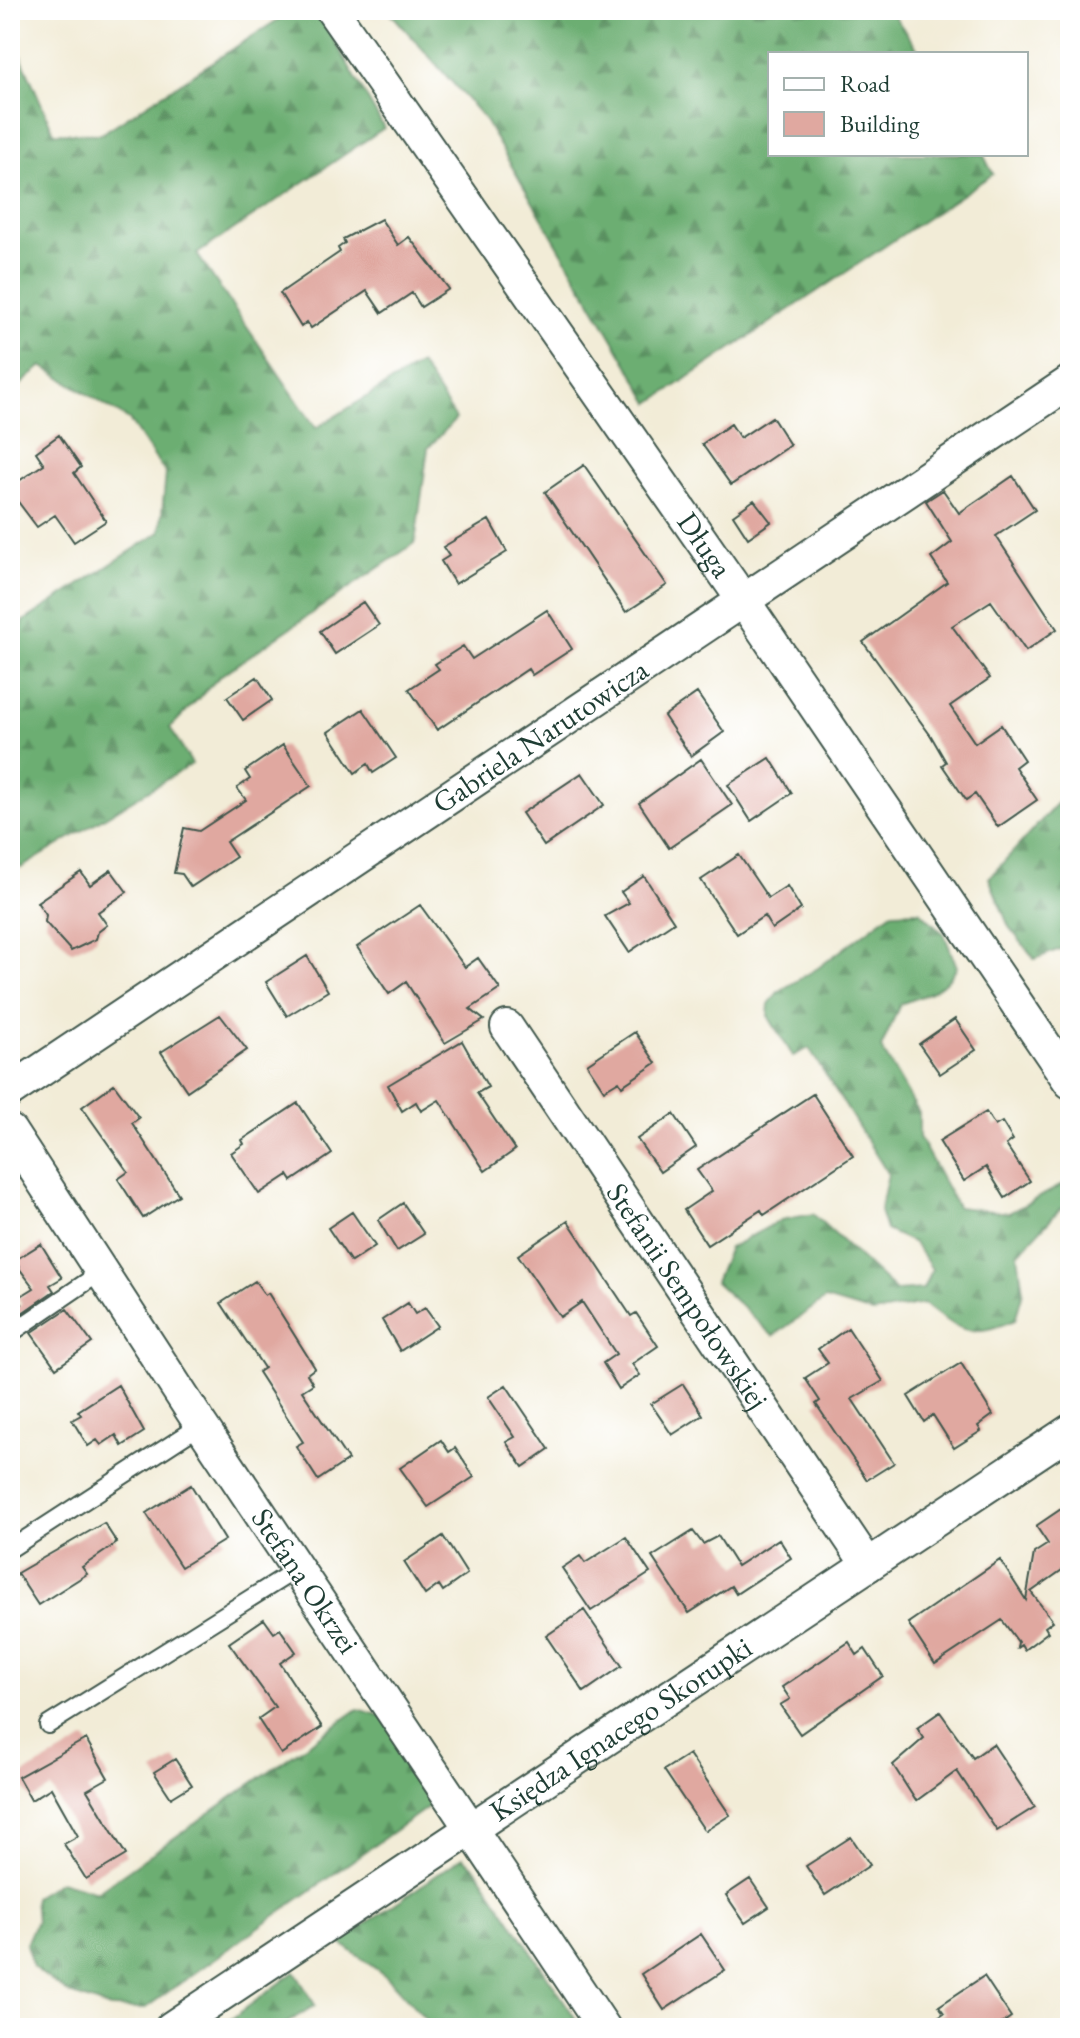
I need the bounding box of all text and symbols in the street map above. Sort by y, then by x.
legend [768,52,1028,156]
text: Road [840,68,891,99]
text: Building [840,108,920,139]
street label: Długa [669,504,742,585]
street label: Gabriela Narutowicza [425,650,655,822]
street label: Stefanii Sempołowskiej [598,1175,778,1416]
street label: Stefana Okrzei [243,1500,368,1661]
street label: Księdza Ignacego Skorupki [482,1628,759,1830]

